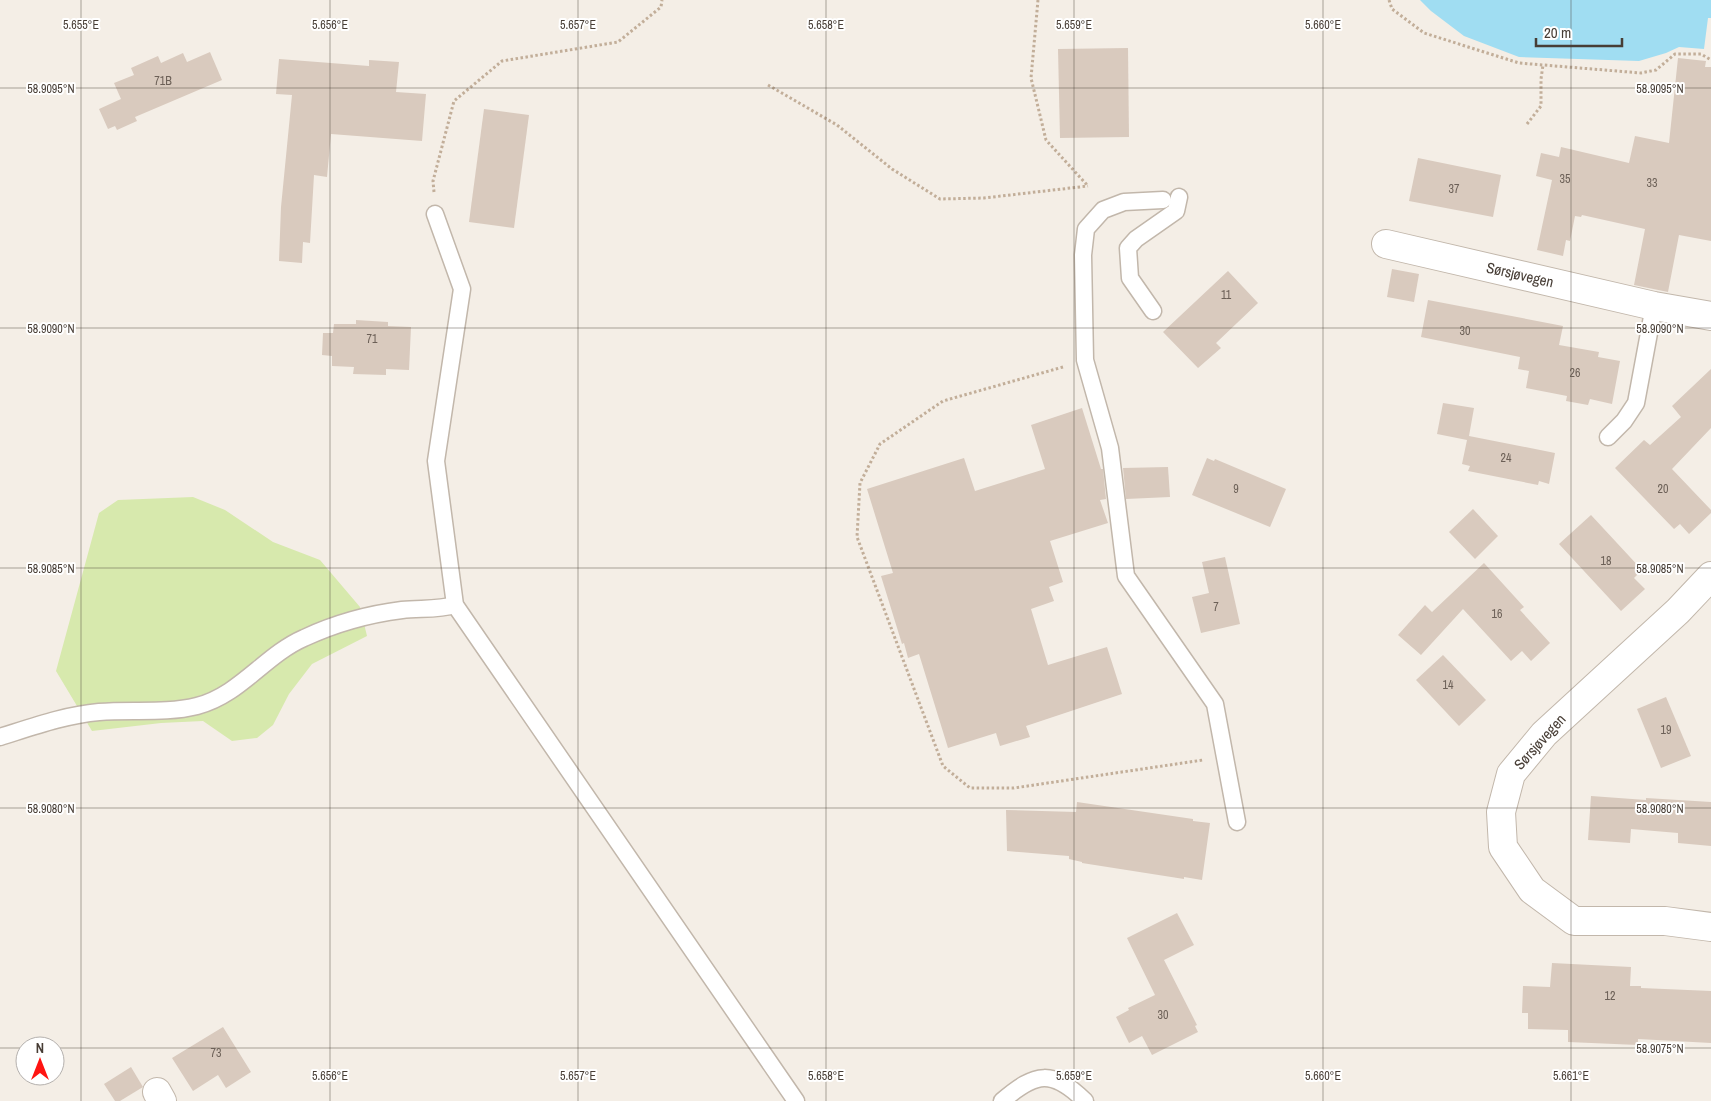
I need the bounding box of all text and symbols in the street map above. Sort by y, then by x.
scale bar [1536,15,1622,47]
text: 5.655°E [63,17,99,33]
text: 5.656°E [312,17,348,33]
text: 5.657°E [560,17,596,33]
text: 5.658°E [808,17,844,33]
text: 5.659°E [1056,17,1092,33]
text: 5.660°E [1305,17,1341,33]
text: 20 m [1544,22,1571,43]
house number: 71B [154,73,172,89]
text: 58.9095°N [27,81,75,97]
text: 58.9095°N [1636,81,1684,97]
house number: 35 [1560,171,1571,187]
house number: 33 [1647,175,1657,191]
house number: 37 [1449,181,1460,197]
street label: Sørsjøvegen [1484,257,1556,292]
house number: 11 [1221,287,1232,303]
text: 58.9090°N [27,321,75,337]
text: 58.9090°N [1636,321,1684,337]
house number: 30 [1460,323,1470,339]
house number: 71 [367,331,378,347]
house number: 26 [1570,365,1580,381]
house number: 24 [1501,450,1512,466]
house number: 9 [1233,481,1239,497]
house number: 20 [1658,481,1668,497]
house number: 18 [1601,553,1611,569]
text: 58.9085°N [27,561,75,577]
text: 58.9085°N [1636,561,1684,577]
house number: 7 [1213,599,1219,615]
house number: 16 [1492,606,1502,622]
house number: 14 [1443,677,1454,693]
street label: Sørsjøvegen [1509,709,1570,774]
house number: 19 [1661,722,1671,738]
text: 58.9080°N [27,801,75,817]
text: 58.9080°N [1636,801,1684,817]
house number: 12 [1605,988,1615,1004]
house number: 30 [1158,1007,1168,1023]
north arrow [15,1036,65,1086]
text: N [36,1039,44,1057]
text: 58.9075°N [1636,1041,1684,1057]
house number: 73 [211,1045,221,1061]
text: 5.656°E [312,1068,348,1084]
text: 5.657°E [560,1068,596,1084]
text: 5.658°E [808,1068,844,1084]
text: 5.659°E [1056,1068,1092,1084]
text: 5.660°E [1305,1068,1341,1084]
text: 5.661°E [1553,1068,1589,1084]

